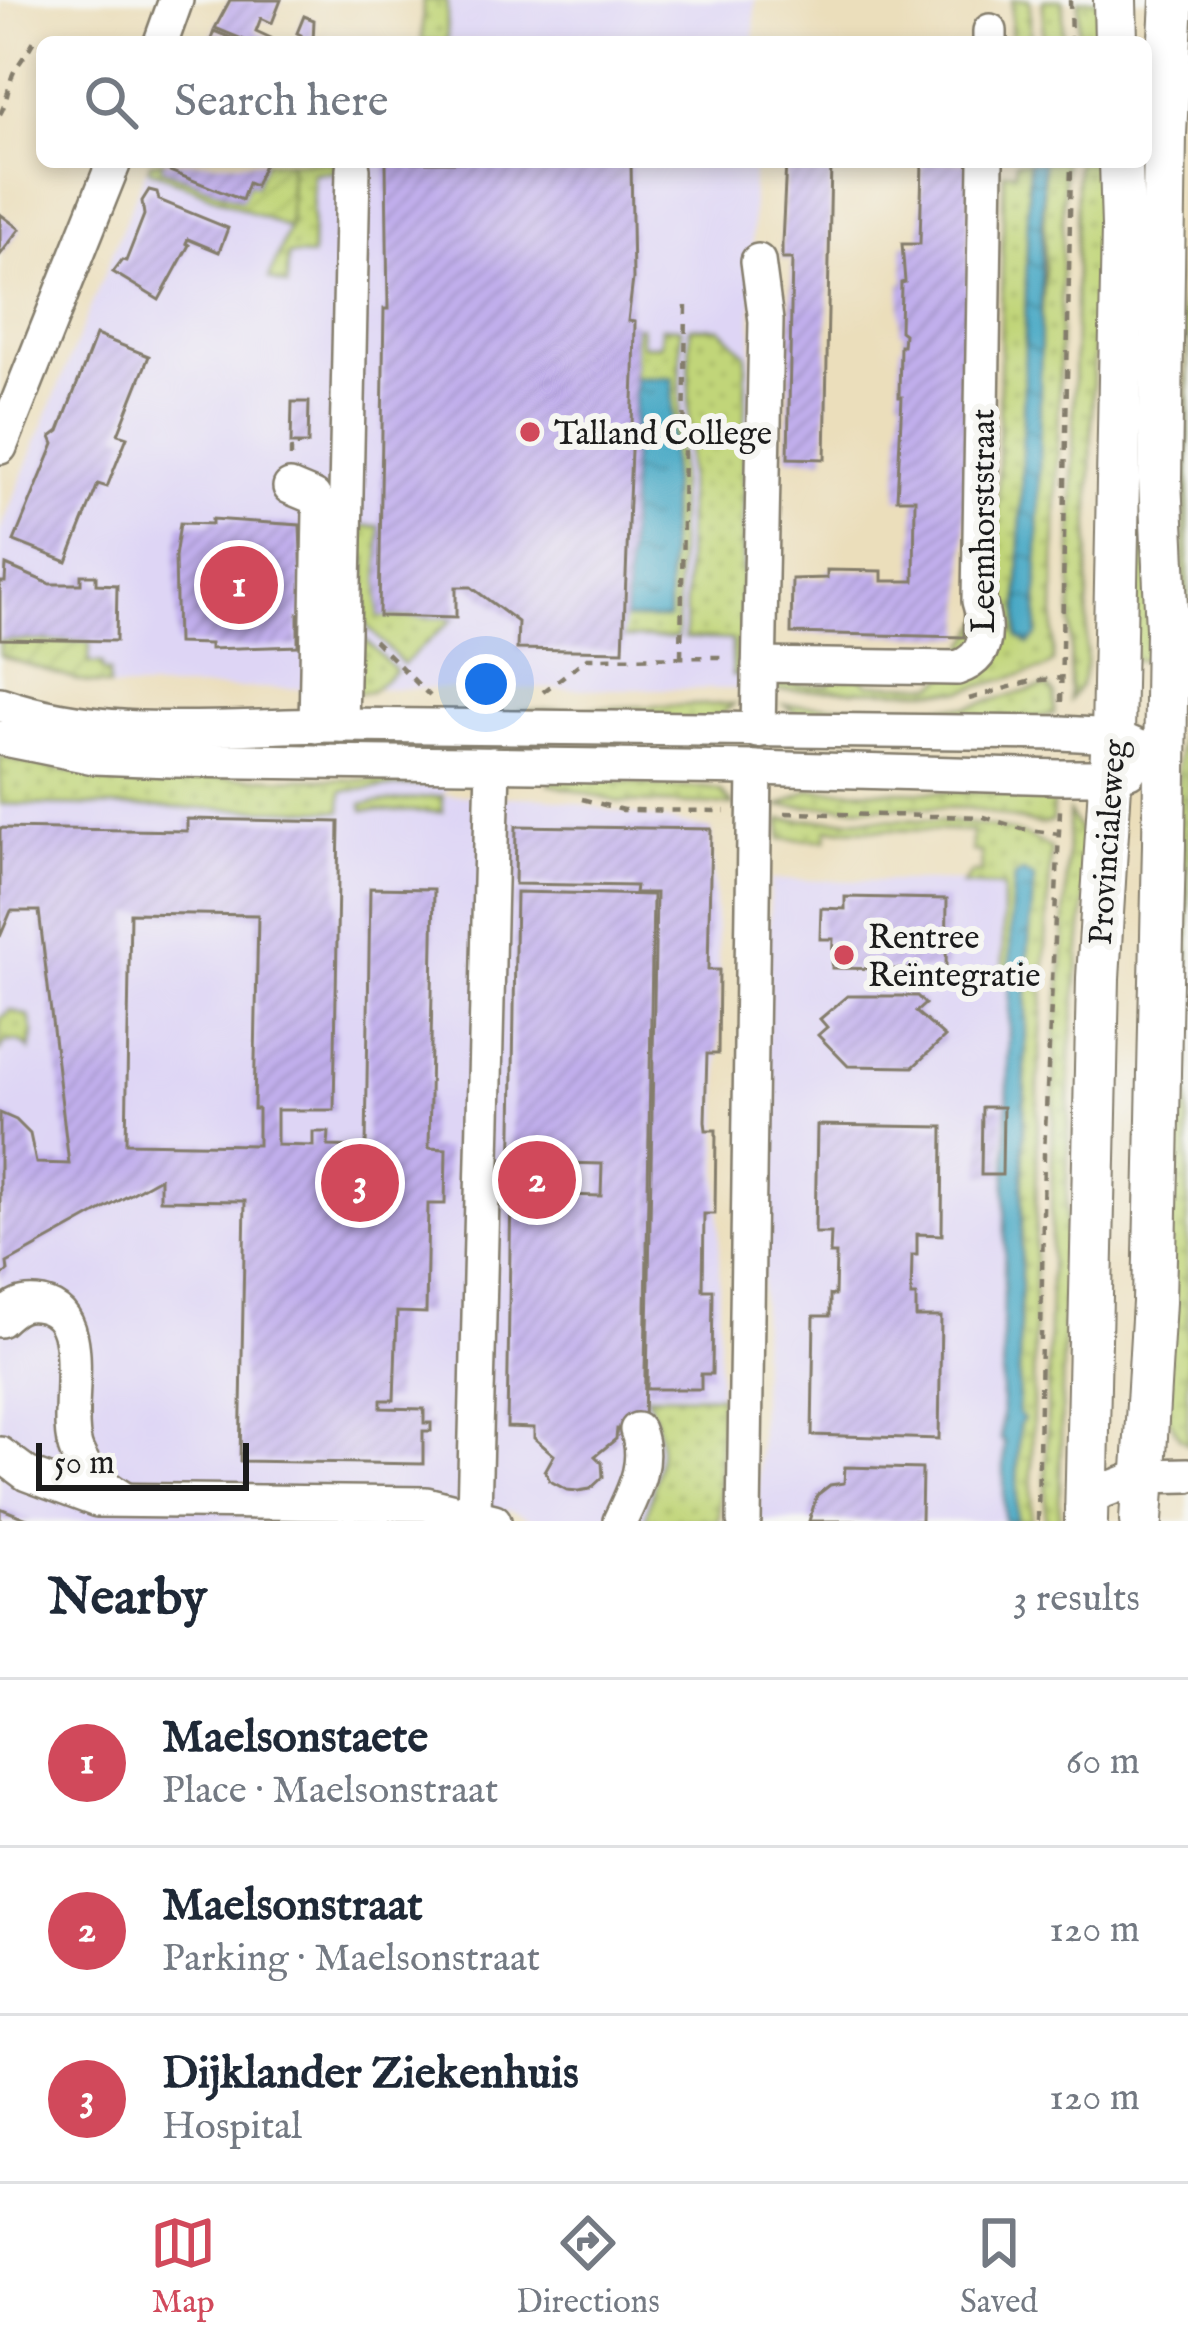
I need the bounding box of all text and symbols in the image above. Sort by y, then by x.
search box [36,36,1152,168]
icon: search [78,69,144,135]
text: Search here [174,74,388,131]
street label: Leemhorststraat [964,409,1006,633]
place label: Talland College [554,414,772,456]
marker: Talland College [517,419,543,445]
pin: 1 [200,540,278,630]
your location [456,654,516,714]
street label: Provincialeweg [1081,737,1137,946]
place label: Rentree Reïntegratie [868,918,1040,998]
marker: Rentree Reïntegratie [831,942,857,968]
pin: 2 [498,1135,576,1225]
pin: 3 [321,1138,399,1228]
scale bar [36,1437,249,1490]
text: 50 m [54,1443,115,1485]
text: Nearby [48,1567,207,1632]
text: 3 results [1013,1575,1140,1624]
text: Maelsonstaete [162,1710,428,1767]
text: 1 [80,1738,94,1787]
text: 60 m [1066,1738,1140,1787]
text: Place · Maelsonstraat [162,1767,498,1816]
text: Maelsonstraat [162,1878,423,1935]
text: 2 [78,1906,96,1955]
text: 120 m [1049,1906,1140,1955]
text: Parking · Maelsonstraat [162,1935,540,1984]
text: Dijklander Ziekenhuis [162,2046,579,2103]
text: 3 [80,2074,94,2123]
text: 120 m [1049,2074,1140,2123]
text: Hospital [162,2103,302,2152]
tab: Map [150,2210,216,2324]
tab: Directions [516,2210,660,2324]
tab: Saved [960,2210,1038,2324]

